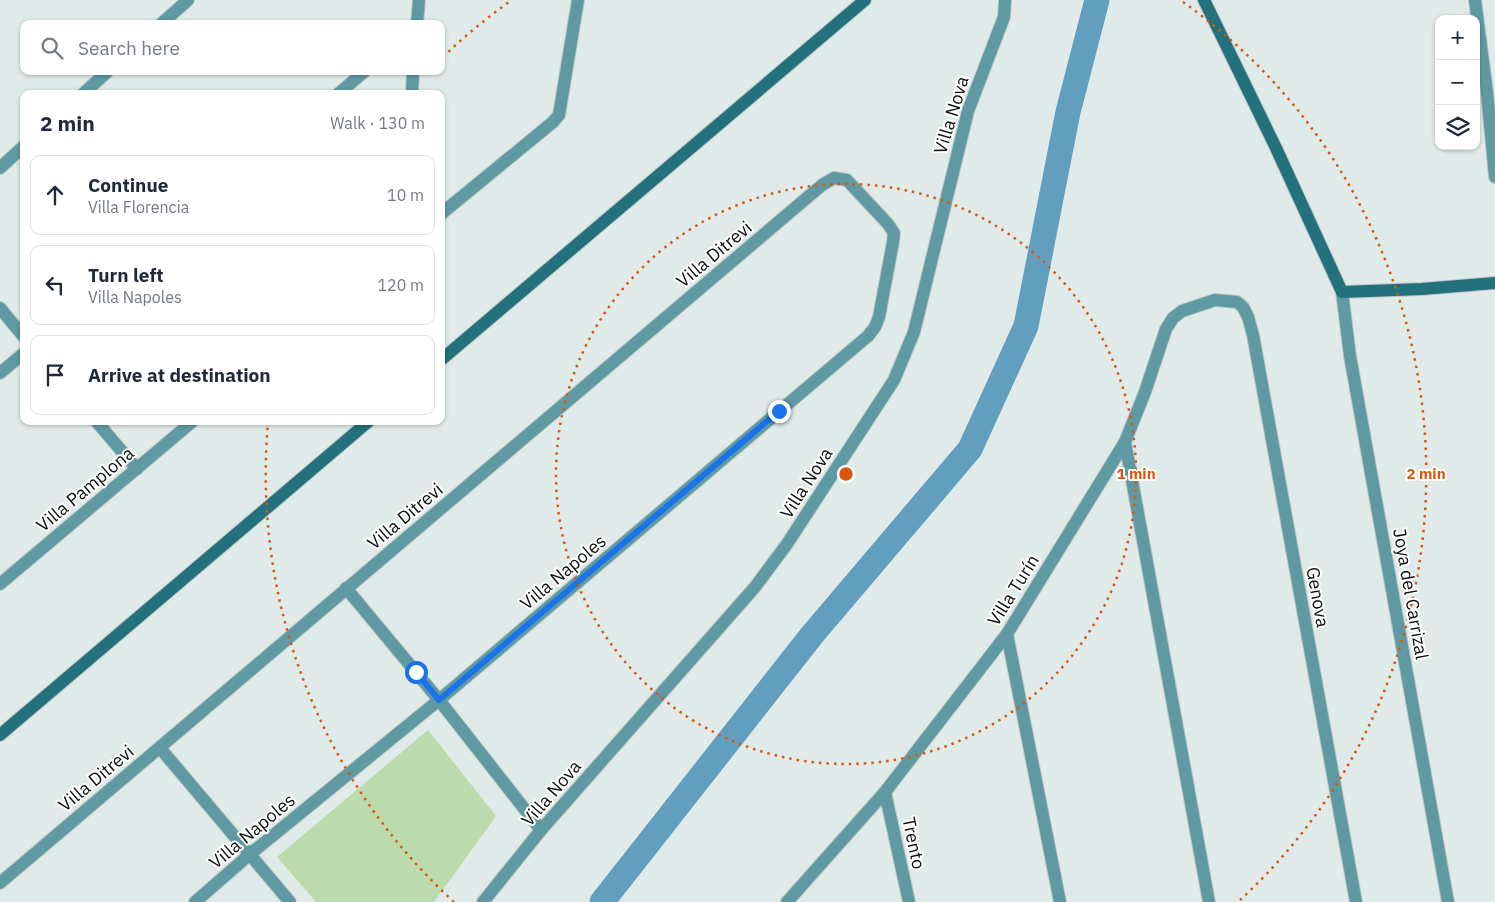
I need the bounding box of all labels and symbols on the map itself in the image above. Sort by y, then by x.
street label: Villa Nova [928,73,974,157]
street label: Villa Ditrevi [672,216,756,292]
route end [768,400,791,423]
street label: Villa Pamplona [32,441,139,536]
street label: Villa Nova [775,443,838,523]
text: 1 min [1116,464,1156,483]
text: 2 min [1406,464,1446,483]
centre of rings [837,465,855,483]
street label: Villa Ditrevi [363,478,447,554]
street label: Joya del Carrizal [1388,527,1434,661]
street label: Villa Napoles [515,529,611,615]
street label: Villa Turín [982,550,1044,630]
street label: Genova [1301,565,1335,629]
route start [405,661,428,684]
street label: Villa Ditrevi [54,740,138,816]
street label: Villa Nova [516,755,586,831]
street label: Villa Napoles [204,788,300,874]
street label: Trento [897,815,931,871]

